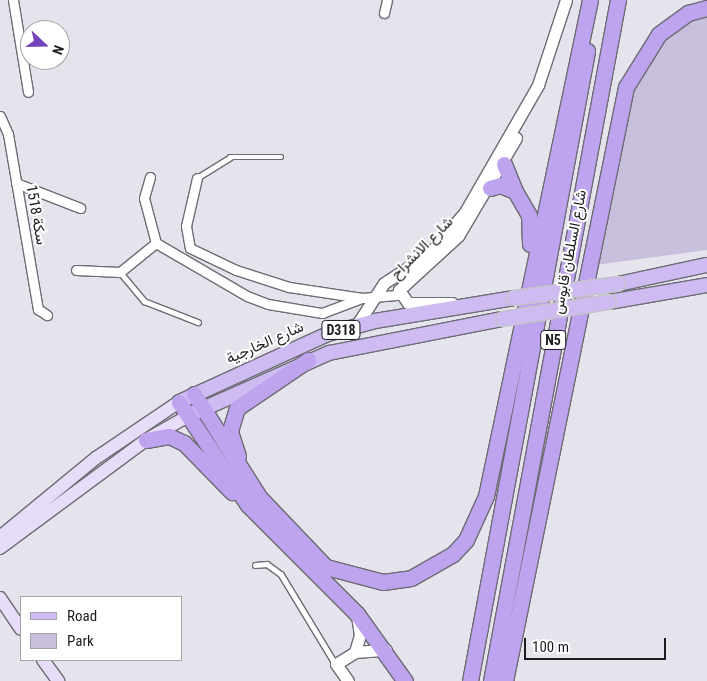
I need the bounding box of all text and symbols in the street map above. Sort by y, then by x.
north arrow [20,20,70,70]
text: N [49,43,67,57]
street label: سكة 1518 [22,184,50,246]
street label: شارع السلطان قابوس [549,188,591,316]
street label: شارع الانشراح [387,213,457,283]
street label: شارع الخارجية [224,318,306,368]
road number: D318 [321,318,361,342]
road number: N5 [539,328,567,352]
legend [20,596,182,661]
text: Road [67,607,97,625]
scale bar [527,628,670,660]
text: Park [67,632,94,650]
text: 100 m [532,638,569,656]

